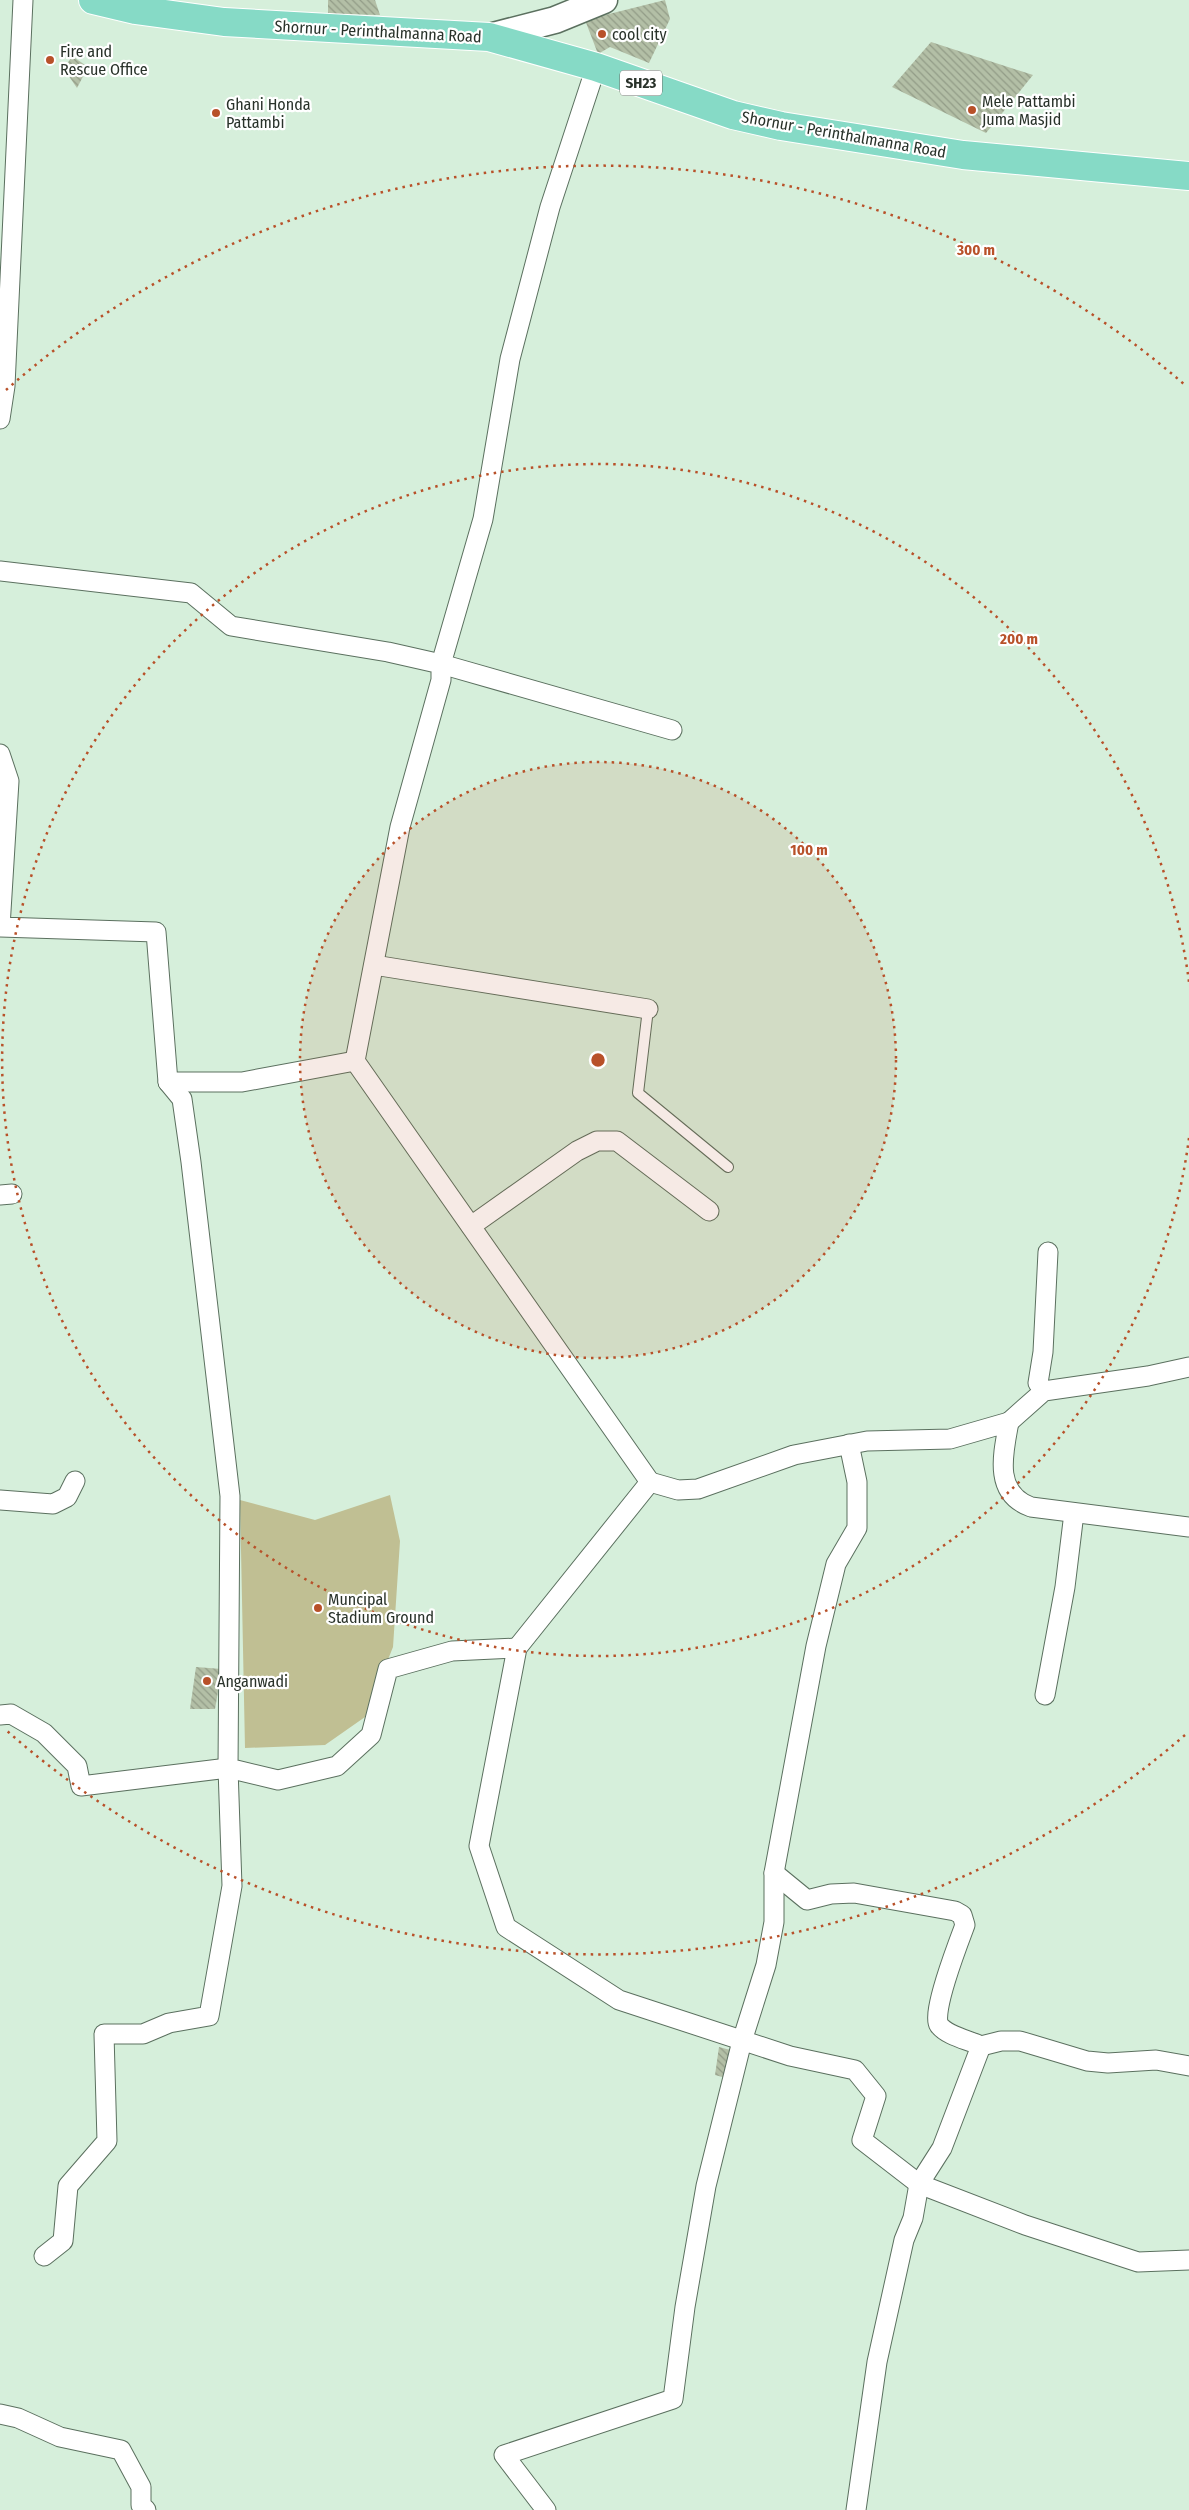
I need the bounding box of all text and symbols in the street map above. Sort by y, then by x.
street label: Shornur - Perinthalmanna Road [274,17,482,46]
place label: cool city [612,25,667,44]
marker: cool city [596,28,608,40]
place label: Fire and Rescue Office [60,42,148,79]
marker: Fire and Rescue Office [44,54,56,66]
road number: SH23 [620,70,662,96]
place label: Mele Pattambi Juma Masjid [982,92,1076,129]
place label: Ghani Honda Pattambi [226,95,311,132]
marker: Mele Pattambi Juma Masjid [966,104,978,116]
marker: Ghani Honda Pattambi [210,107,222,119]
street label: Shornur - Perinthalmanna Road [740,107,948,162]
text: 300 m [956,241,995,259]
text: 200 m [999,630,1038,648]
text: 100 m [790,841,828,859]
centre of rings [589,1051,607,1069]
place label: Muncipal Stadium Ground [328,1590,434,1627]
marker: Muncipal Stadium Ground [312,1602,324,1614]
place label: Anganwadi [217,1672,288,1691]
marker: Anganwadi [201,1675,213,1687]

